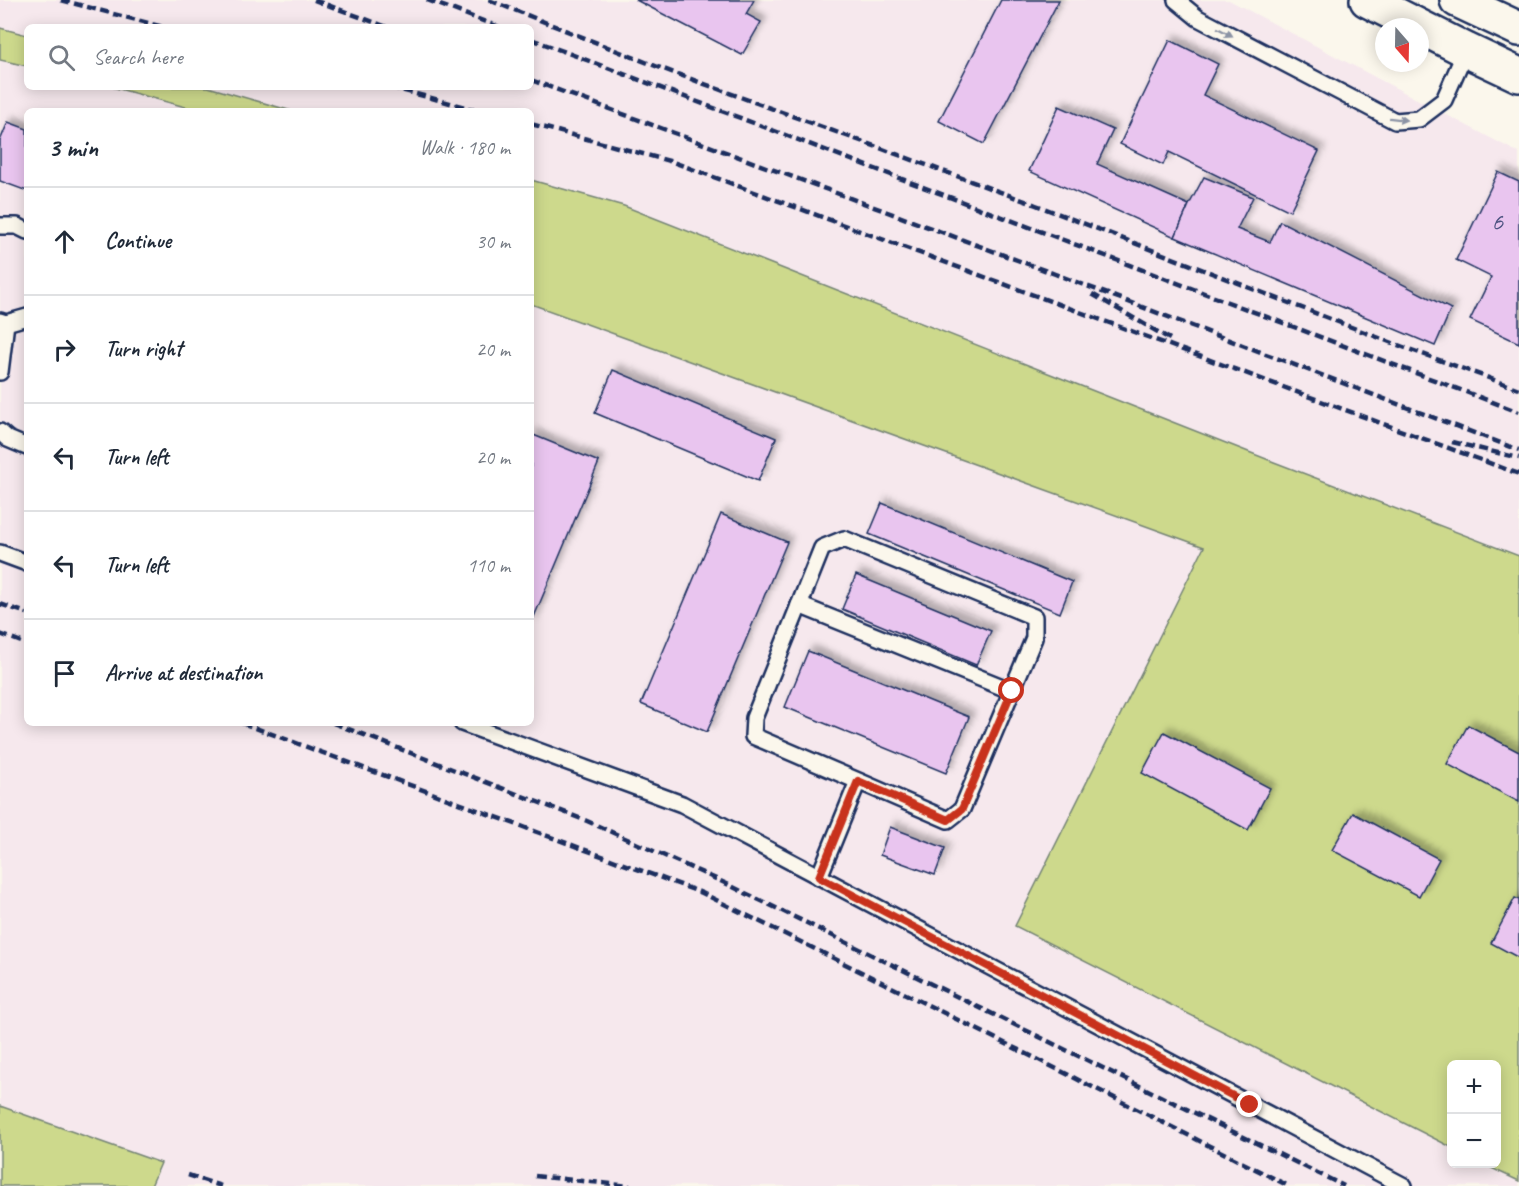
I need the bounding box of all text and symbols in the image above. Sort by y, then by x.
north arrow [1375,18,1429,72]
search box [24,24,534,90]
one-way arrow [1217,27,1234,37]
icon: search [45,41,78,74]
text: Search here [93,43,183,71]
one-way arrow [1389,114,1408,124]
text: 3 min [48,131,98,164]
text: Walk · 180 m [420,135,510,160]
house number: 6 [1491,205,1504,238]
icon: ahead [48,225,81,258]
text: Continue [105,227,171,255]
text: 30 m [476,229,510,254]
icon: right [48,333,81,366]
text: Turn right [105,335,182,363]
text: 20 m [476,337,510,362]
icon: left [48,441,81,474]
text: Turn left [105,443,169,471]
text: 20 m [476,445,510,470]
icon: left [48,549,81,582]
text: Turn left [105,551,169,579]
text: 110 m [467,553,510,578]
icon: arrive [48,657,81,690]
text: Arrive at destination [105,659,262,687]
route start [998,677,1024,703]
map controls [1447,1060,1501,1168]
button: + [1447,1060,1501,1114]
route end [1236,1091,1262,1117]
button: − [1447,1114,1501,1168]

